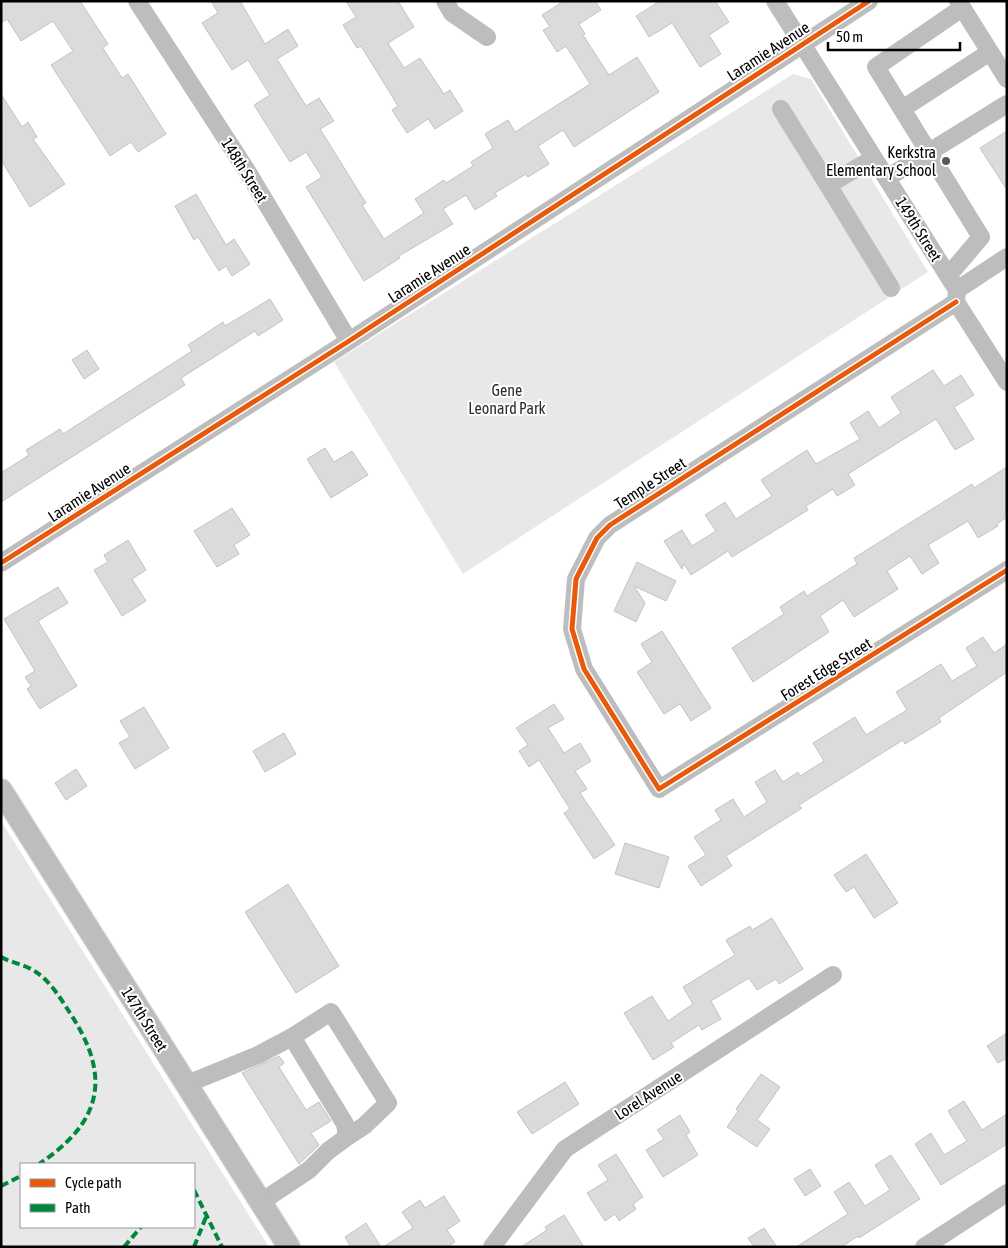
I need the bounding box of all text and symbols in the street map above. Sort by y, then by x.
street label: Laramie Avenue [724,18,812,84]
scale bar [828,20,960,52]
text: 50 m [836,28,863,45]
street label: 148th Street [218,135,272,206]
place label: Kerkstra Elementary School [826,143,937,180]
marker: Kerkstra Elementary School [940,155,952,167]
street label: 149th Street [892,194,946,265]
street label: Laramie Avenue [385,240,473,306]
park label: Gene Leonard Park [468,381,546,417]
street label: Temple Street [611,453,690,513]
street label: Laramie Avenue [45,459,133,525]
street label: Forest Edge Street [777,634,876,705]
street label: 147th Street [118,984,172,1055]
street label: Lorel Avenue [611,1067,685,1123]
legend [20,1163,195,1228]
text: Cycle path [65,1174,122,1191]
text: Path [65,1199,91,1216]

